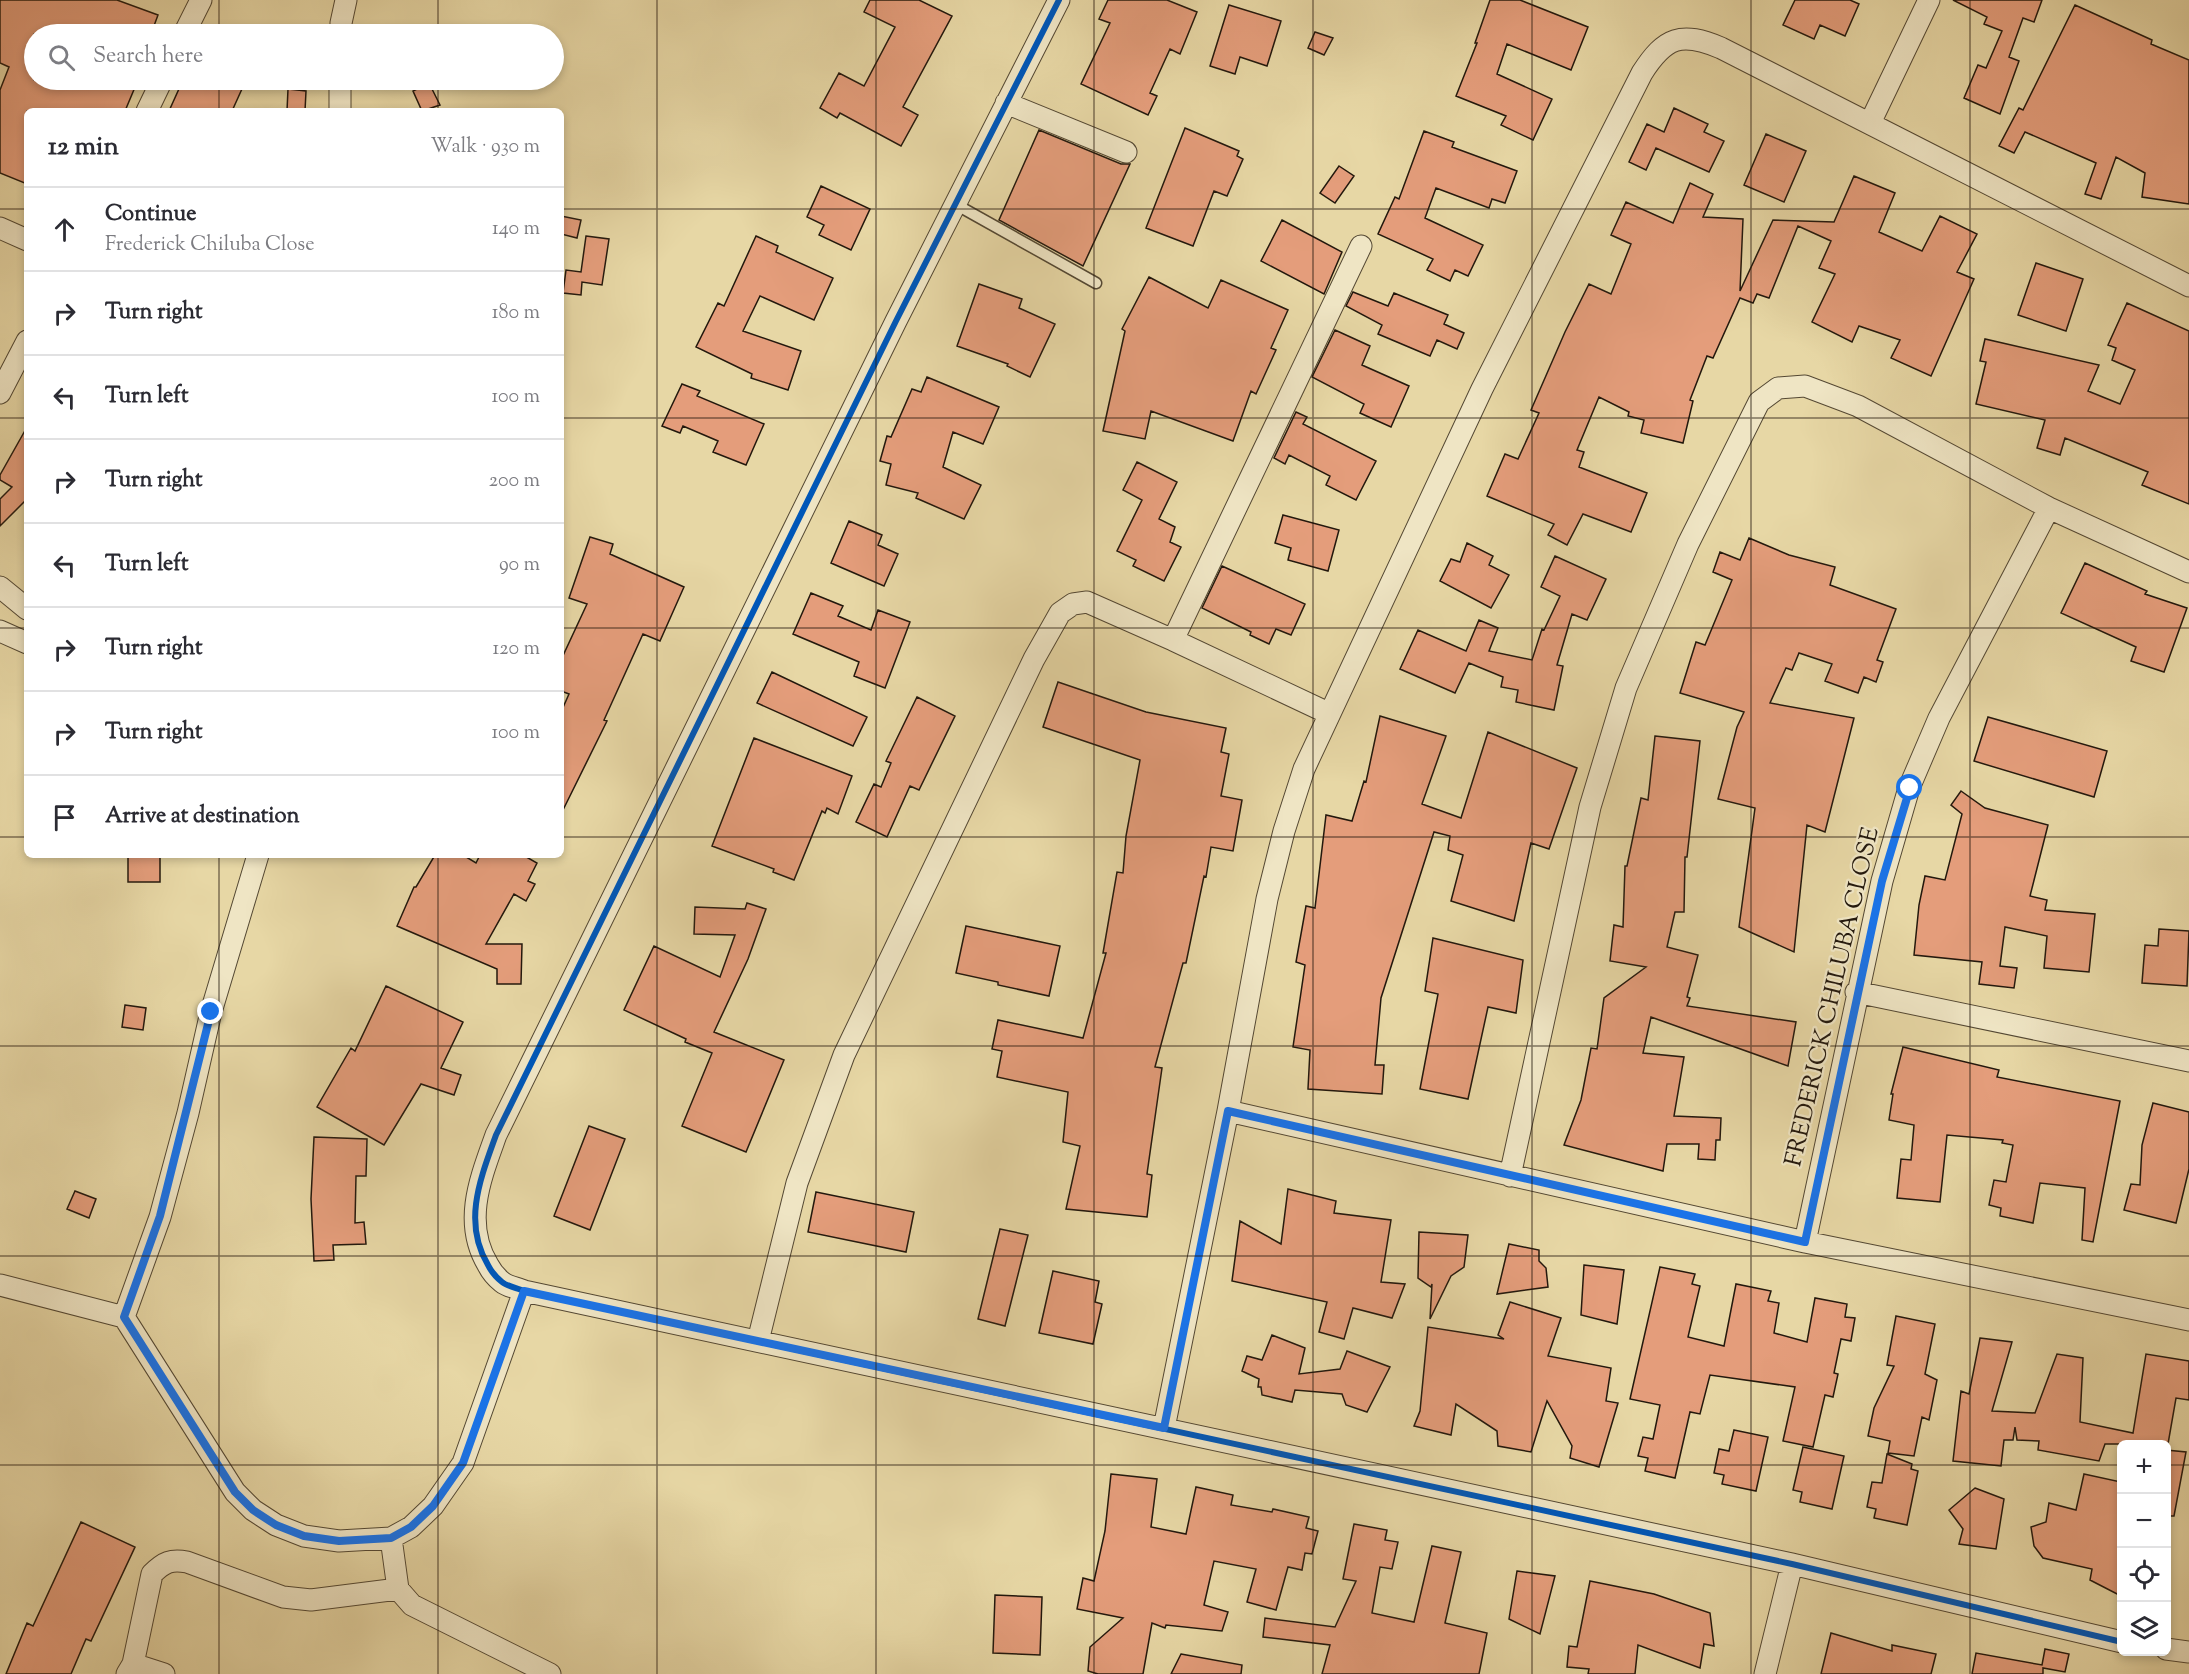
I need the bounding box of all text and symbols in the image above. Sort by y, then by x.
search box [24,24,564,90]
icon: search [45,41,78,74]
text: Search here [93,41,203,73]
text: 12 min [48,129,119,166]
text: Walk · 930 m [431,133,540,162]
text: Continue [105,199,196,231]
icon: ahead [48,213,81,246]
text: 140 m [492,215,540,244]
text: Frederick Chiluba Close [105,231,315,260]
icon: right [48,297,81,330]
text: Turn right [105,297,202,329]
text: 180 m [492,299,540,328]
icon: left [48,381,81,414]
text: Turn left [105,381,188,413]
text: 100 m [491,383,540,412]
icon: right [48,465,81,498]
text: Turn right [105,465,202,497]
text: 200 m [489,467,540,496]
icon: left [48,549,81,582]
text: Turn left [105,549,188,581]
text: 90 m [499,551,540,580]
icon: right [48,633,81,666]
text: Turn right [105,633,202,665]
text: 120 m [492,635,540,664]
icon: right [48,717,81,750]
text: Turn right [105,717,202,749]
text: 100 m [491,719,540,748]
route start [1896,774,1922,800]
icon: arrive [48,801,81,834]
text: Arrive at destination [105,801,300,833]
street label: FREDERICK CHILUBA CLOSE [1777,824,1889,1170]
route end [197,998,223,1024]
map controls [2117,1440,2171,1656]
button: + [2117,1440,2171,1494]
button: − [2117,1494,2171,1548]
button: locate [2117,1548,2171,1602]
button: layers [2117,1602,2171,1656]

